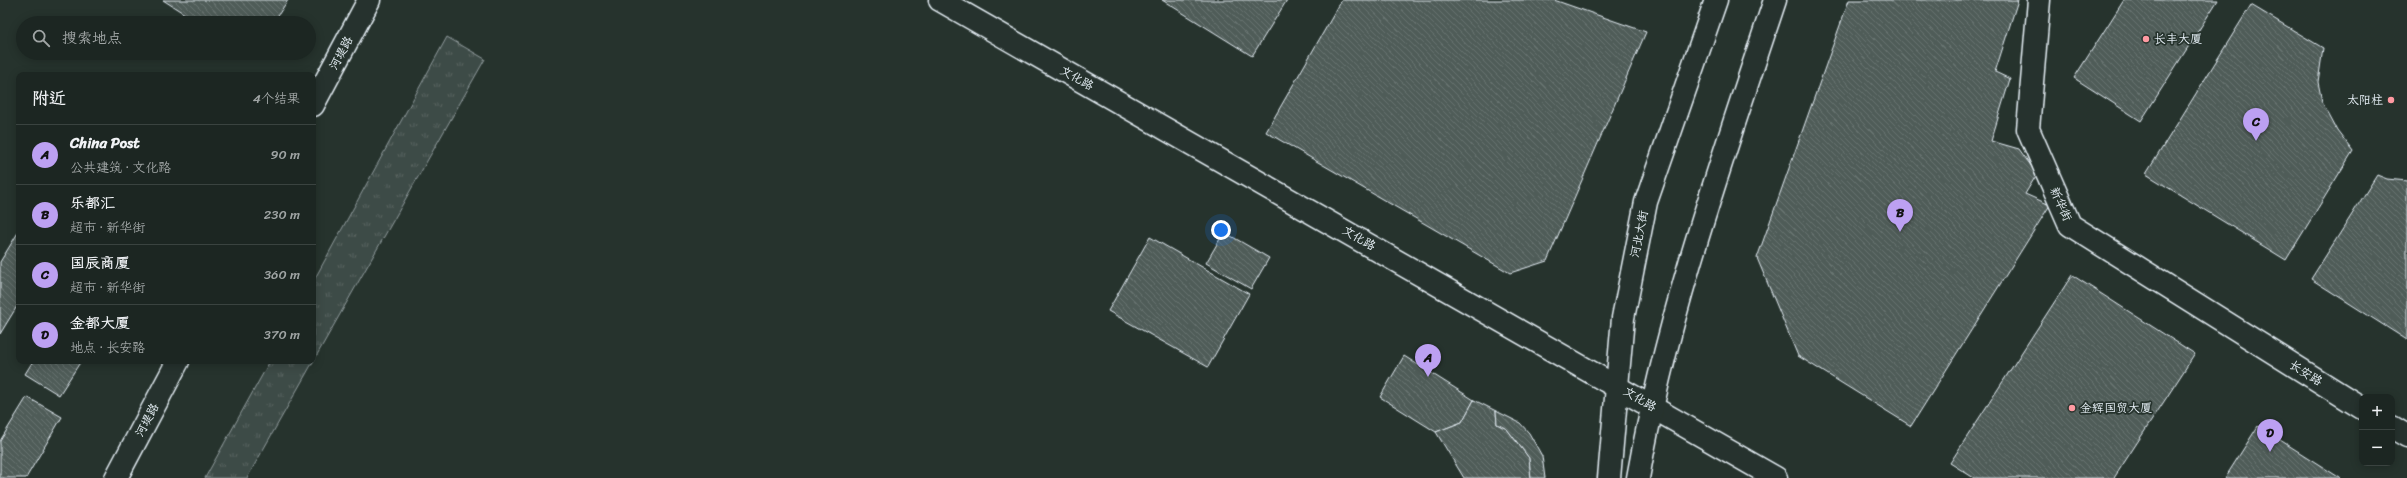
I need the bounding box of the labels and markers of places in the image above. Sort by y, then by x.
place label: 长丰大厦 [2154,28,2202,50]
marker: 长丰大厦 [2141,34,2151,44]
place label: 太阳柱 [2347,89,2383,111]
marker: 太阳柱 [2386,95,2396,105]
pin: C [2243,108,2269,141]
pin: B [1887,199,1913,232]
pin: A [1415,344,1441,377]
place label: 金辉国贸大厦 [2080,397,2152,419]
marker: 金辉国贸大厦 [2067,403,2077,413]
pin: D [2257,419,2283,452]

